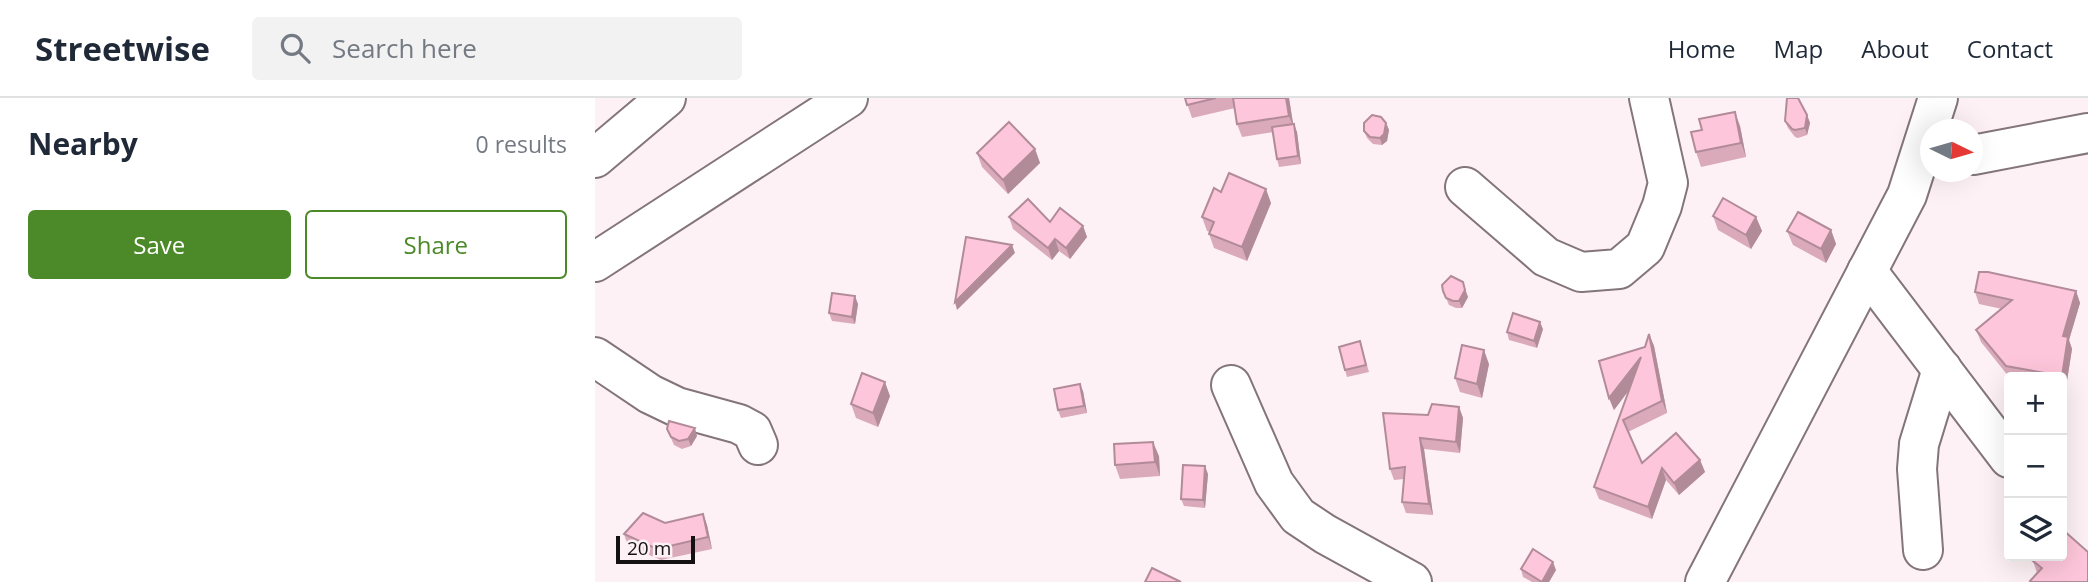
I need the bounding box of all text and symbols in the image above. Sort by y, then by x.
search box [252,17,742,80]
text: Streetwise [35,26,210,71]
icon: search [276,29,314,67]
text: Search here [332,30,477,66]
text: Home [1668,32,1736,65]
text: Map [1774,32,1823,65]
text: About [1861,32,1929,65]
text: Contact [1967,32,2053,65]
north arrow [1920,119,1983,182]
text: Nearby [28,123,138,164]
text: 0 results [476,128,567,160]
button: Save [28,210,291,279]
button: Share [305,210,567,279]
map controls [2004,372,2067,561]
button: + [2004,372,2067,435]
button: − [2004,435,2067,498]
button: layers [2004,498,2067,561]
scale bar [616,533,695,565]
text: 20 m [627,535,671,561]

